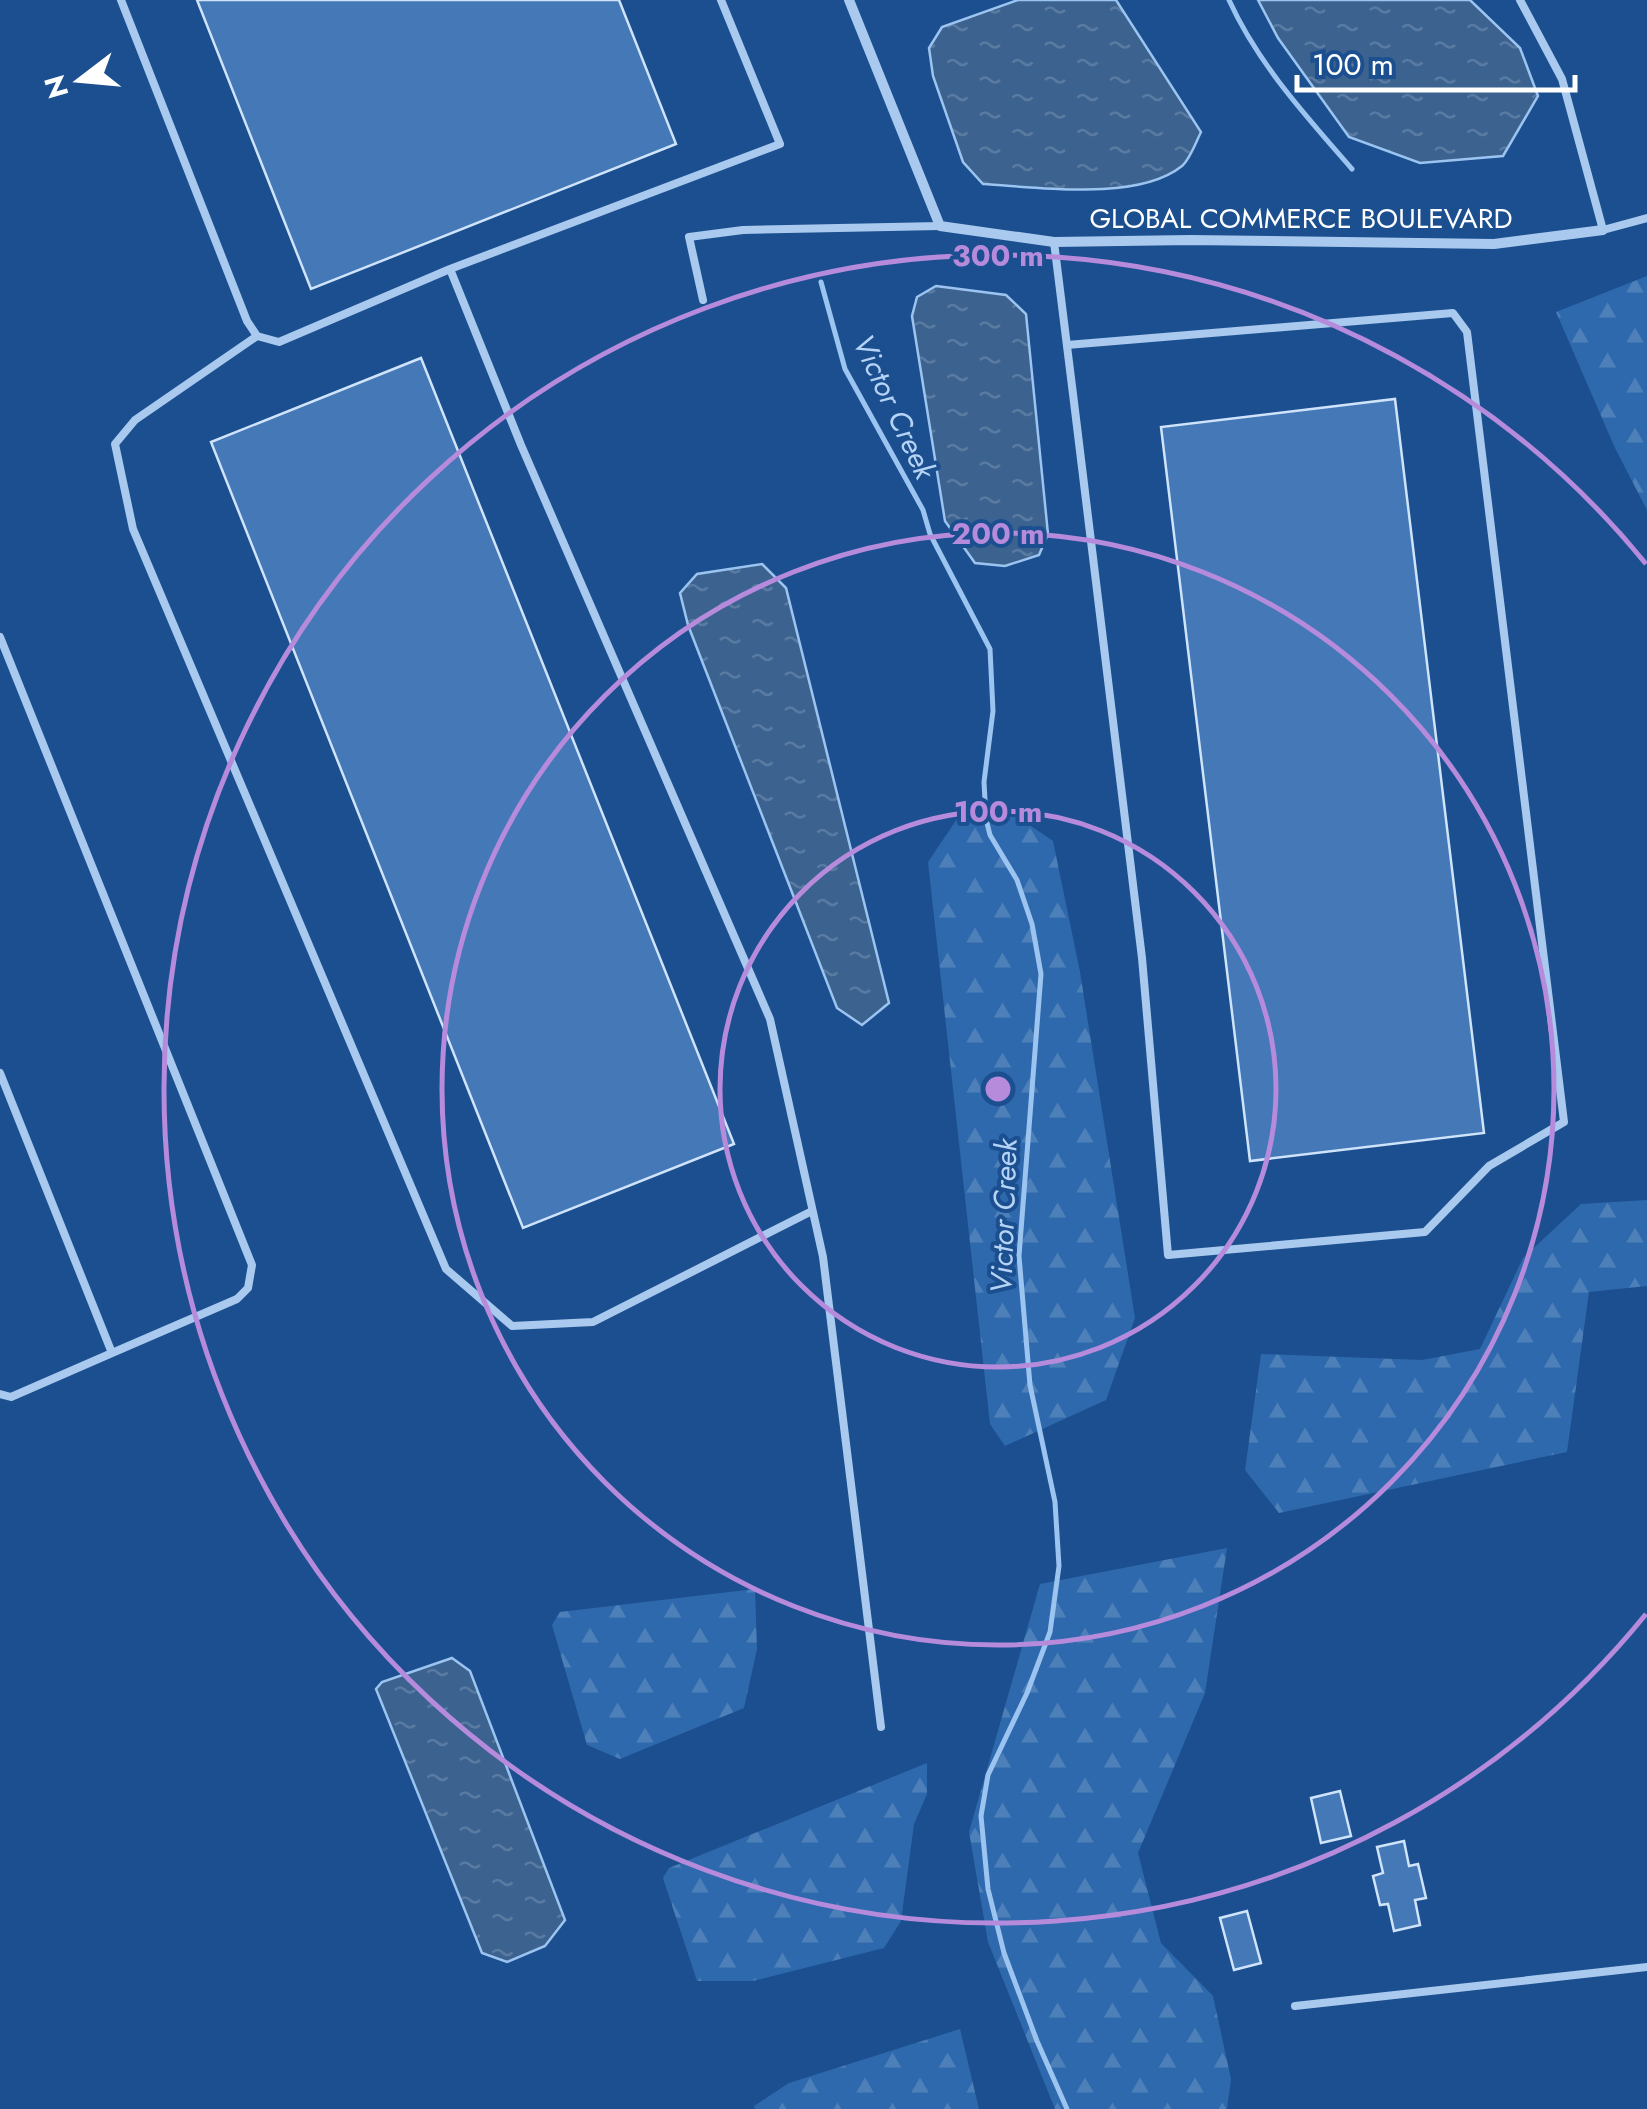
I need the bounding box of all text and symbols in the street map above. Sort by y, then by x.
north arrow [30,30,130,130]
scale bar [1297,30,1574,92]
text: 100 m [1312,43,1394,86]
text: N [34,70,79,103]
street label: GLOBAL COMMERCE BOULEVARD [1089,198,1513,239]
text: 300 m [952,234,1044,277]
water label: Victor Creek [842,328,947,487]
text: 200 m [952,512,1045,555]
text: 100 m [954,790,1042,833]
centre of rings [980,1071,1016,1107]
water label: Victor Creek [979,1137,1028,1294]

